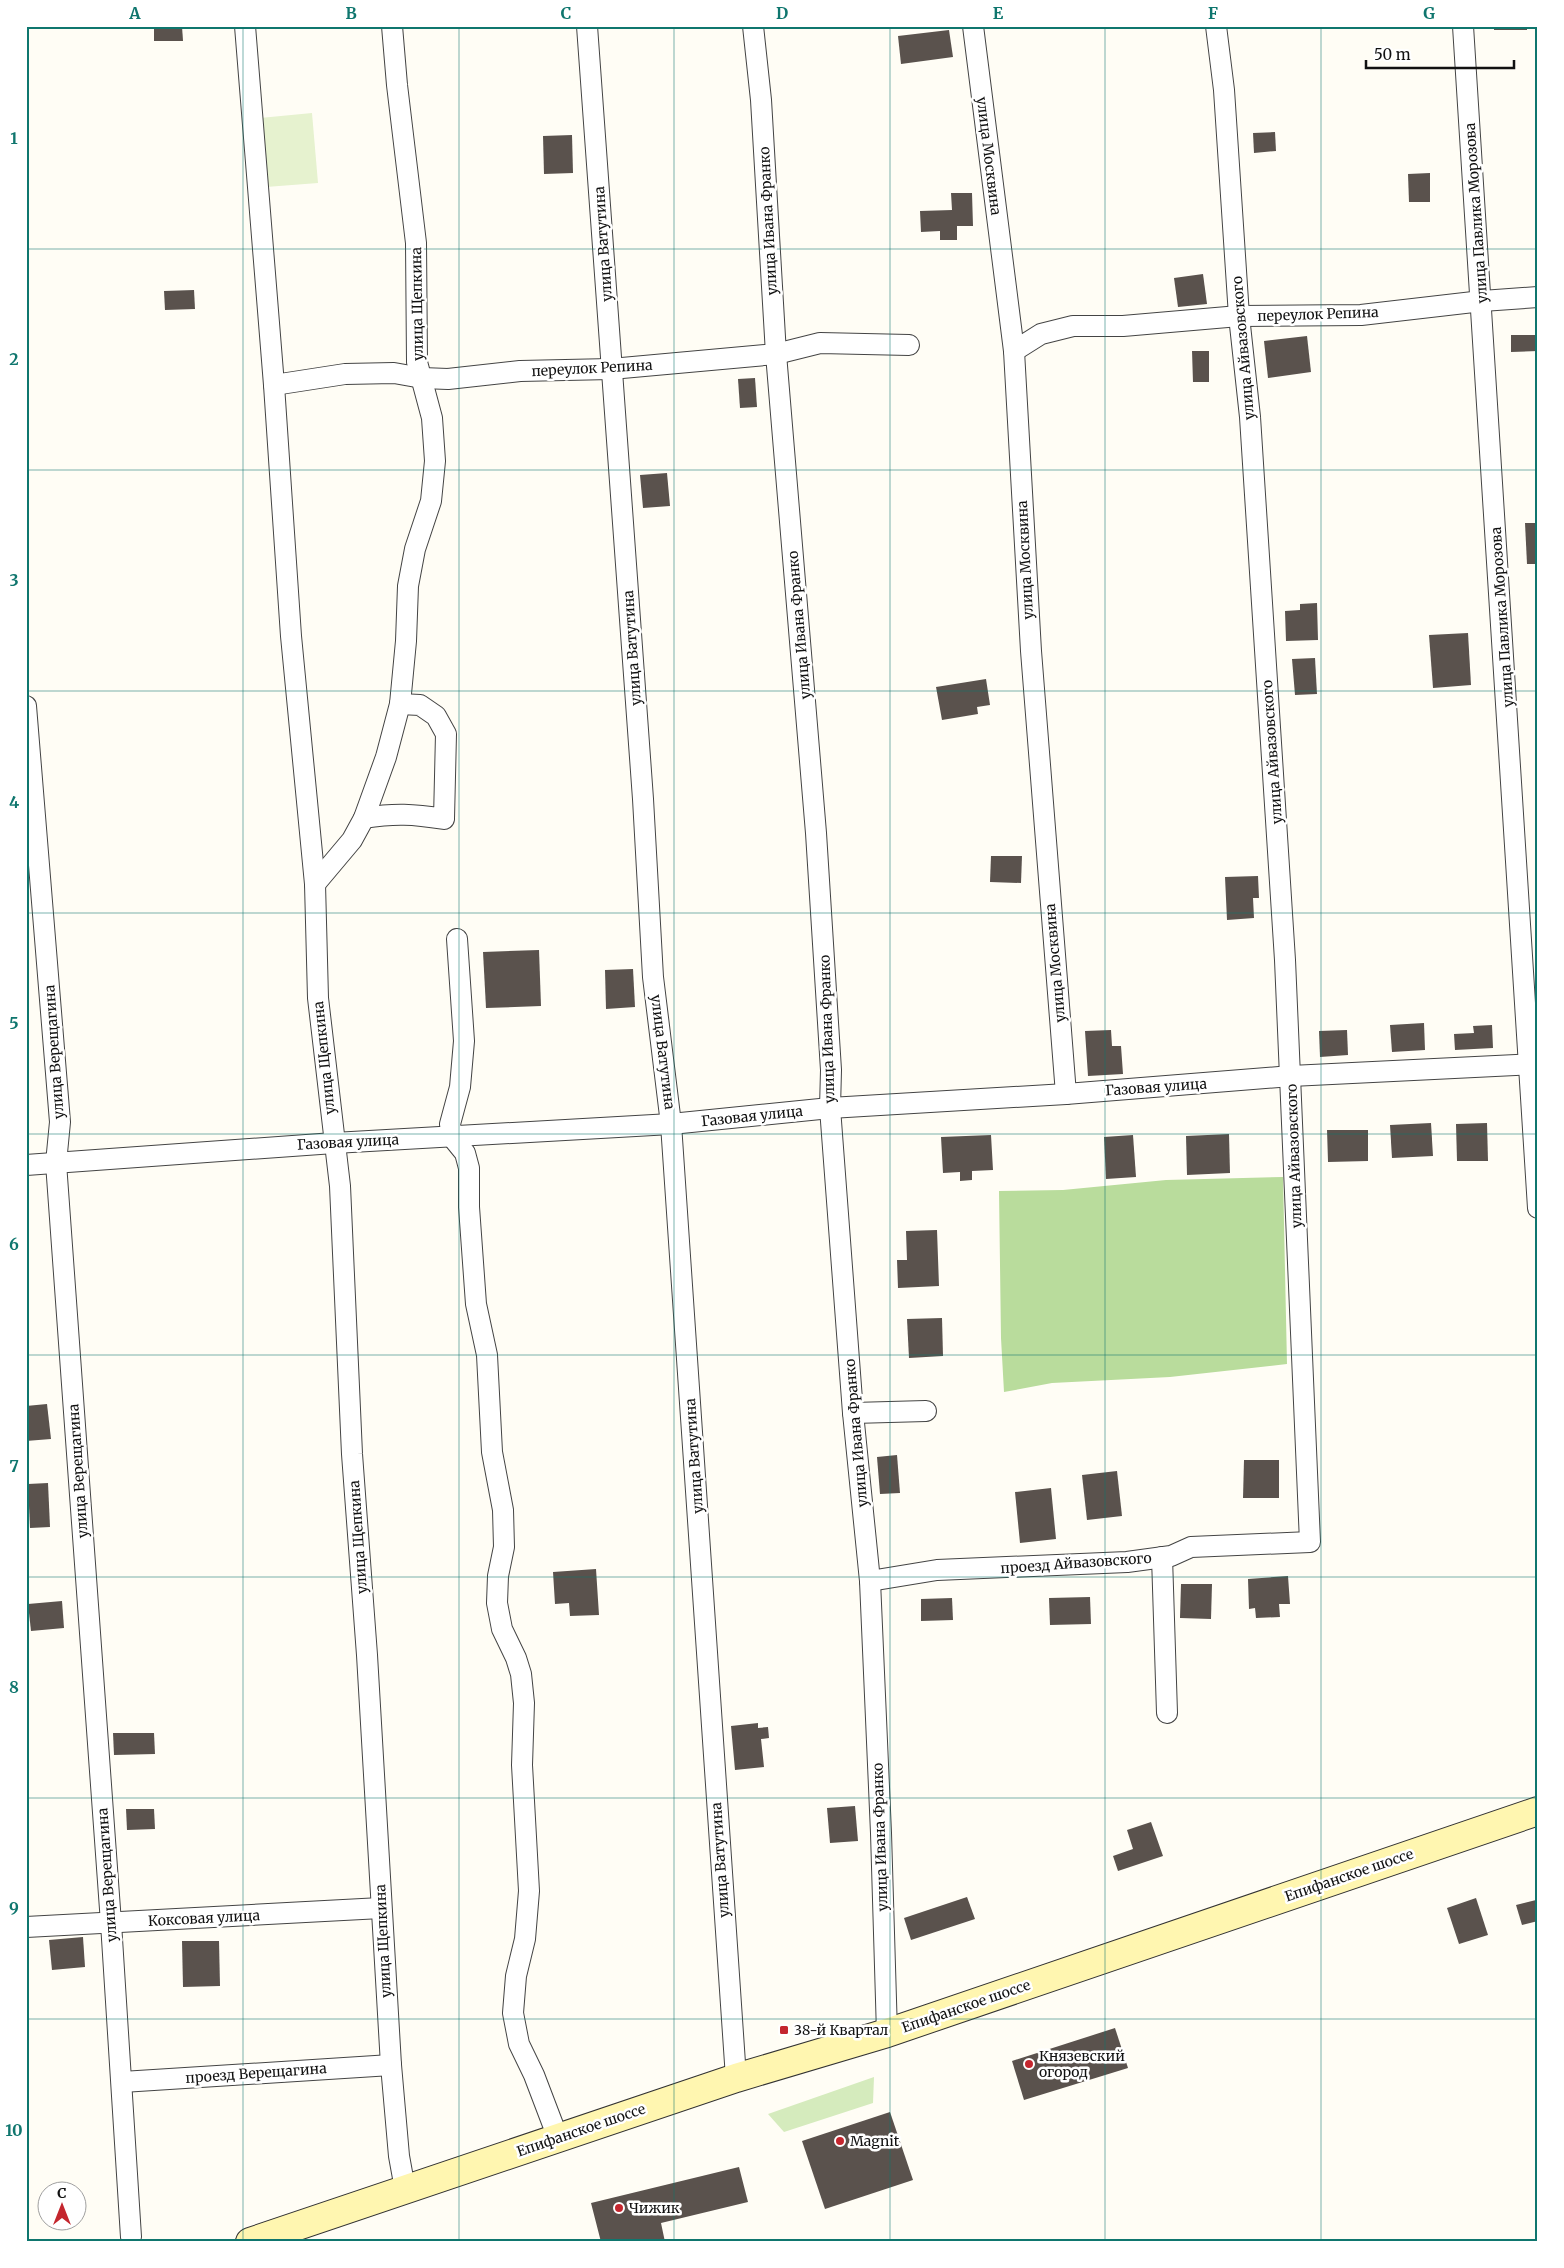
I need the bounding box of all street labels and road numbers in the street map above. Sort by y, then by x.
street label: улица Москвина [973,96,1005,217]
street label: улица Павлика Морозова [1461,122,1491,304]
street label: улица Ивана Франко [755,146,781,296]
street label: улица Ватутина [590,185,616,302]
street label: улица Щепкина [407,246,427,361]
street label: улица Айвазовского [1228,275,1258,421]
street label: переулок Репина [1257,303,1379,325]
street label: переулок Репина [531,356,654,380]
street label: улица Москвина [1013,499,1037,620]
street label: улица Павлика Морозова [1487,526,1517,708]
street label: улица Ивана Франко [784,550,814,700]
street label: улица Ватутина [619,589,645,706]
street label: улица Айвазовского [1258,679,1286,825]
street label: улица Москвина [1041,902,1069,1023]
street label: улица Ивана Франко [815,954,839,1104]
street label: улица Верещагина [40,984,68,1120]
street label: улица Ватутина [647,994,679,1111]
street label: улица Щепкина [309,1000,339,1116]
street label: Газовая улица [1105,1074,1208,1100]
street label: улица Айвазовского [1282,1084,1306,1228]
street label: Газовая улица [700,1102,804,1130]
street label: Газовая улица [297,1130,400,1154]
street label: улица Ивана Франко [841,1358,871,1508]
street label: улица Ватутина [681,1397,707,1514]
street label: улица Верещагина [64,1403,92,1539]
street label: улица Щепкина [345,1479,371,1594]
street label: проезд Айвазовского [1000,1549,1152,1577]
street label: улица Ивана Франко [868,1762,892,1912]
street label: улица Ватутина [707,1801,733,1918]
street label: улица Верещагина [93,1807,121,1943]
street label: Епифанское шоссе [1282,1845,1416,1905]
street label: улица Щепкина [371,1883,395,1998]
street label: Коксовая улица [148,1906,261,1930]
street label: Епифанское шоссе [899,1976,1033,2036]
street label: проезд Верещагина [185,2059,328,2087]
street label: Епифанское шоссе [514,2100,648,2160]

